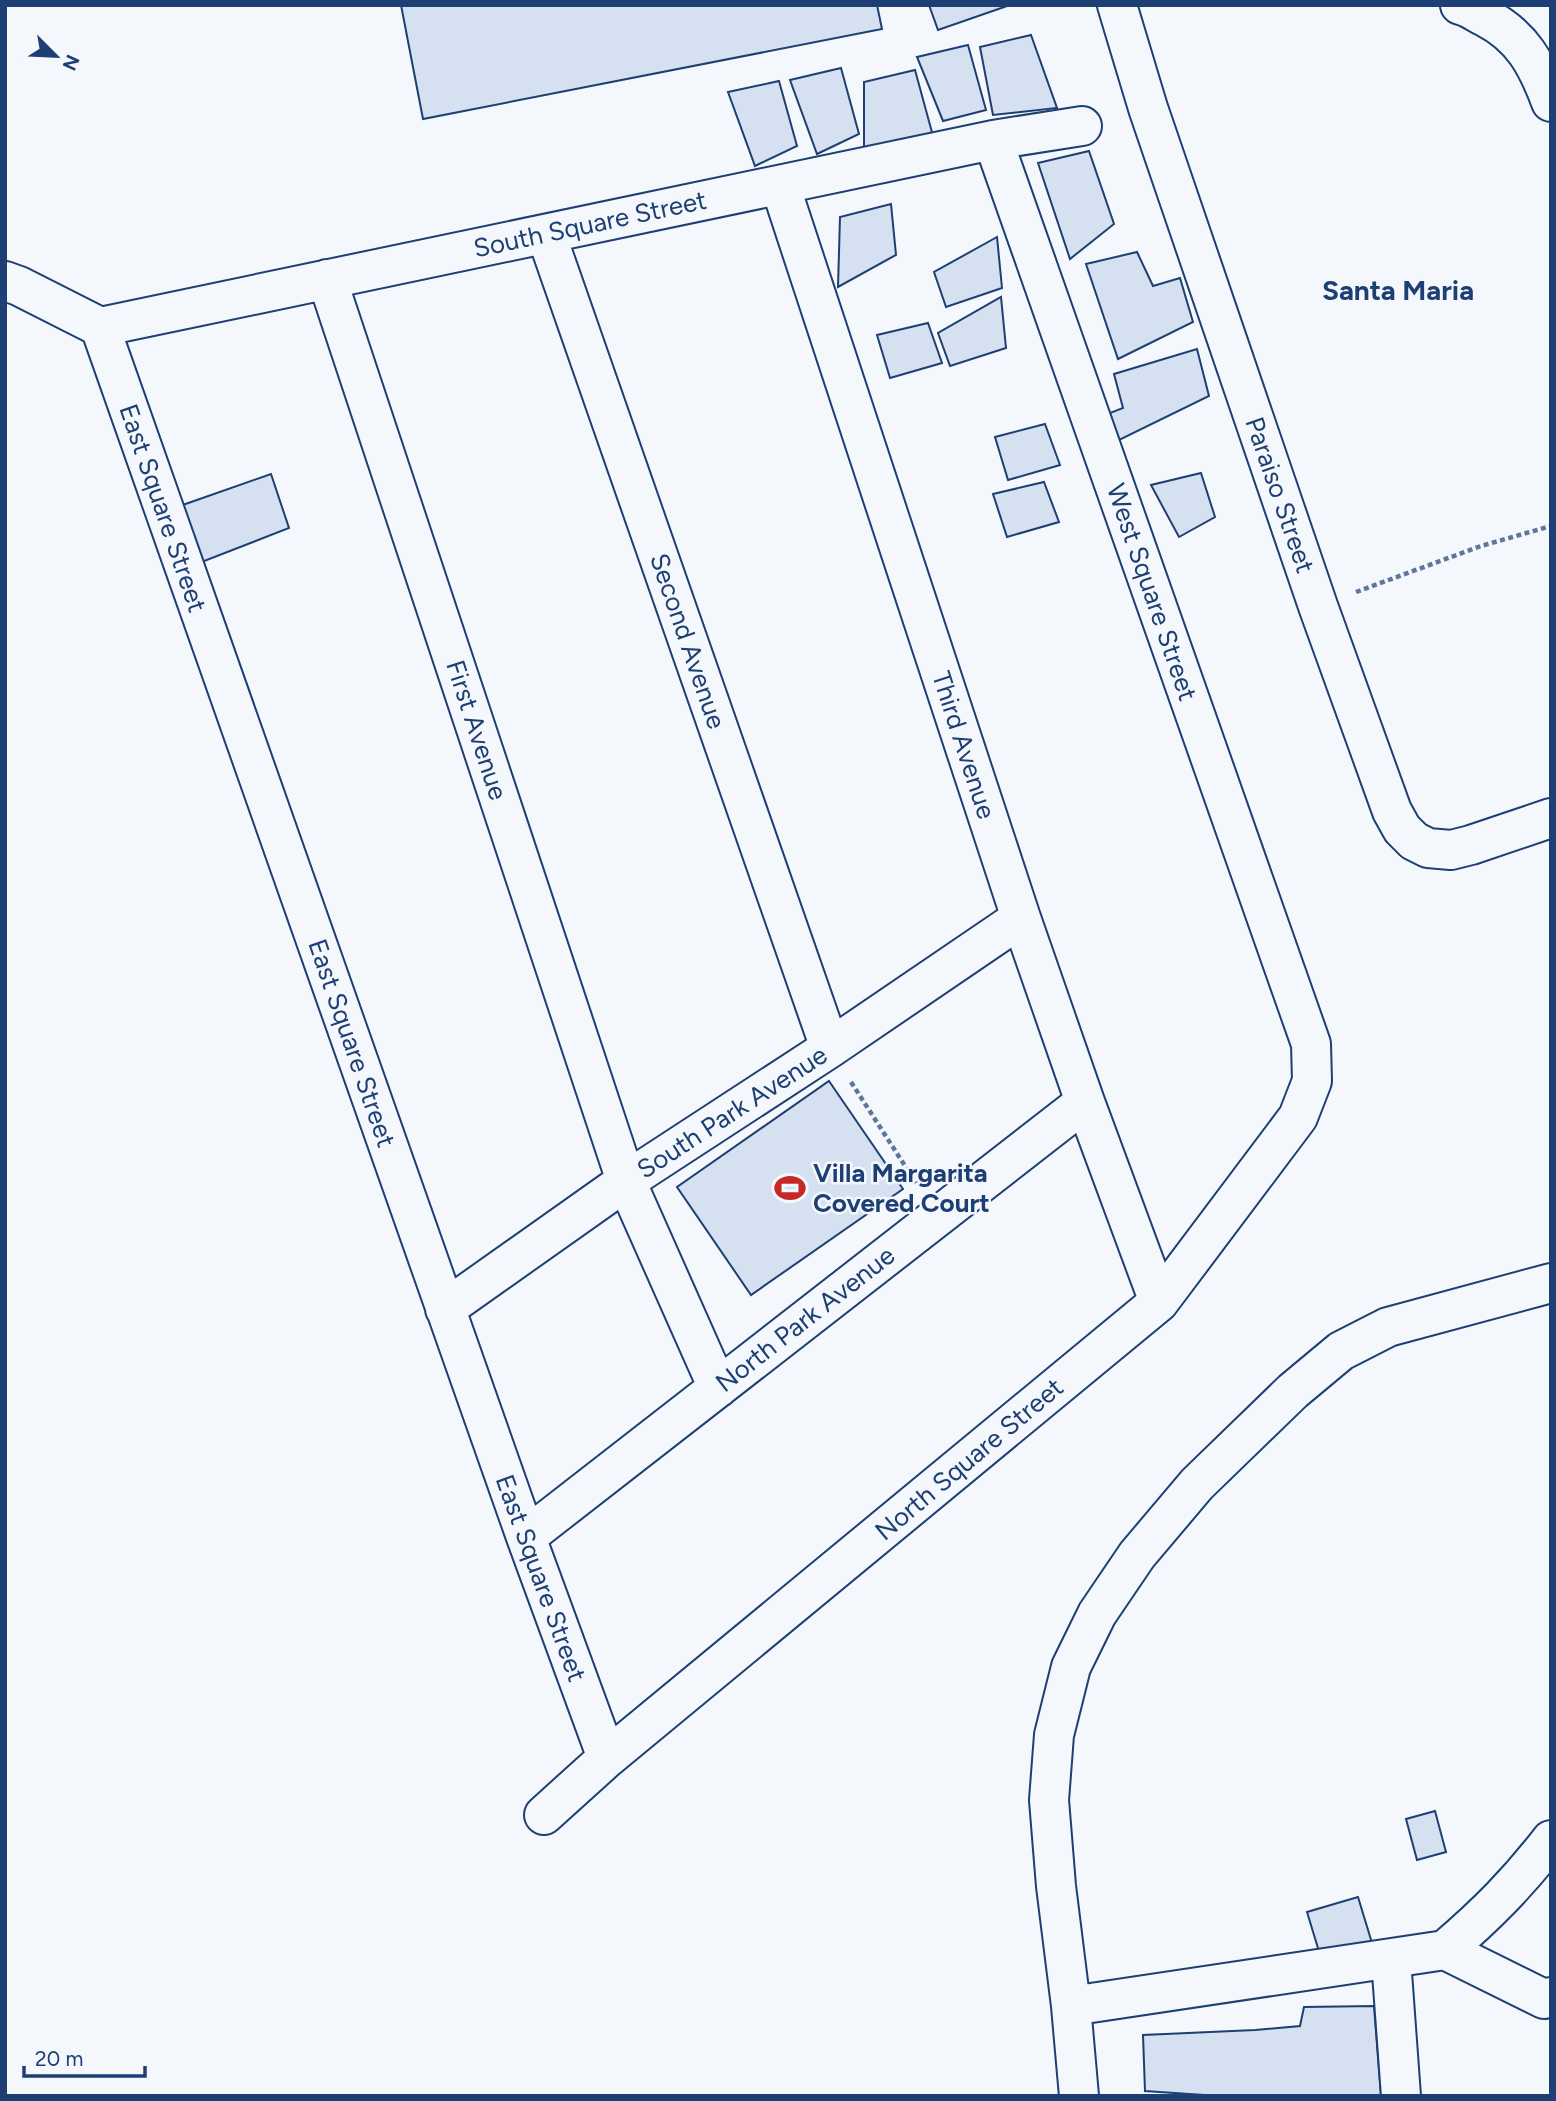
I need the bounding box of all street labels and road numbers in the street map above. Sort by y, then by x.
street label: South Square Street [471,184,710,264]
street label: East Square Street [112,400,214,616]
street label: Paraiso Street [1238,413,1322,577]
street label: West Square Street [1100,479,1204,705]
street label: Second Avenue [643,549,733,733]
street label: First Avenue [439,656,515,804]
street label: Third Avenue [925,667,1003,823]
street label: East Square Street [301,935,403,1151]
street label: South Park Avenue [631,1039,833,1185]
street label: North Park Avenue [709,1239,901,1399]
street label: North Square Street [868,1371,1070,1547]
street label: East Square Street [489,1470,593,1686]

